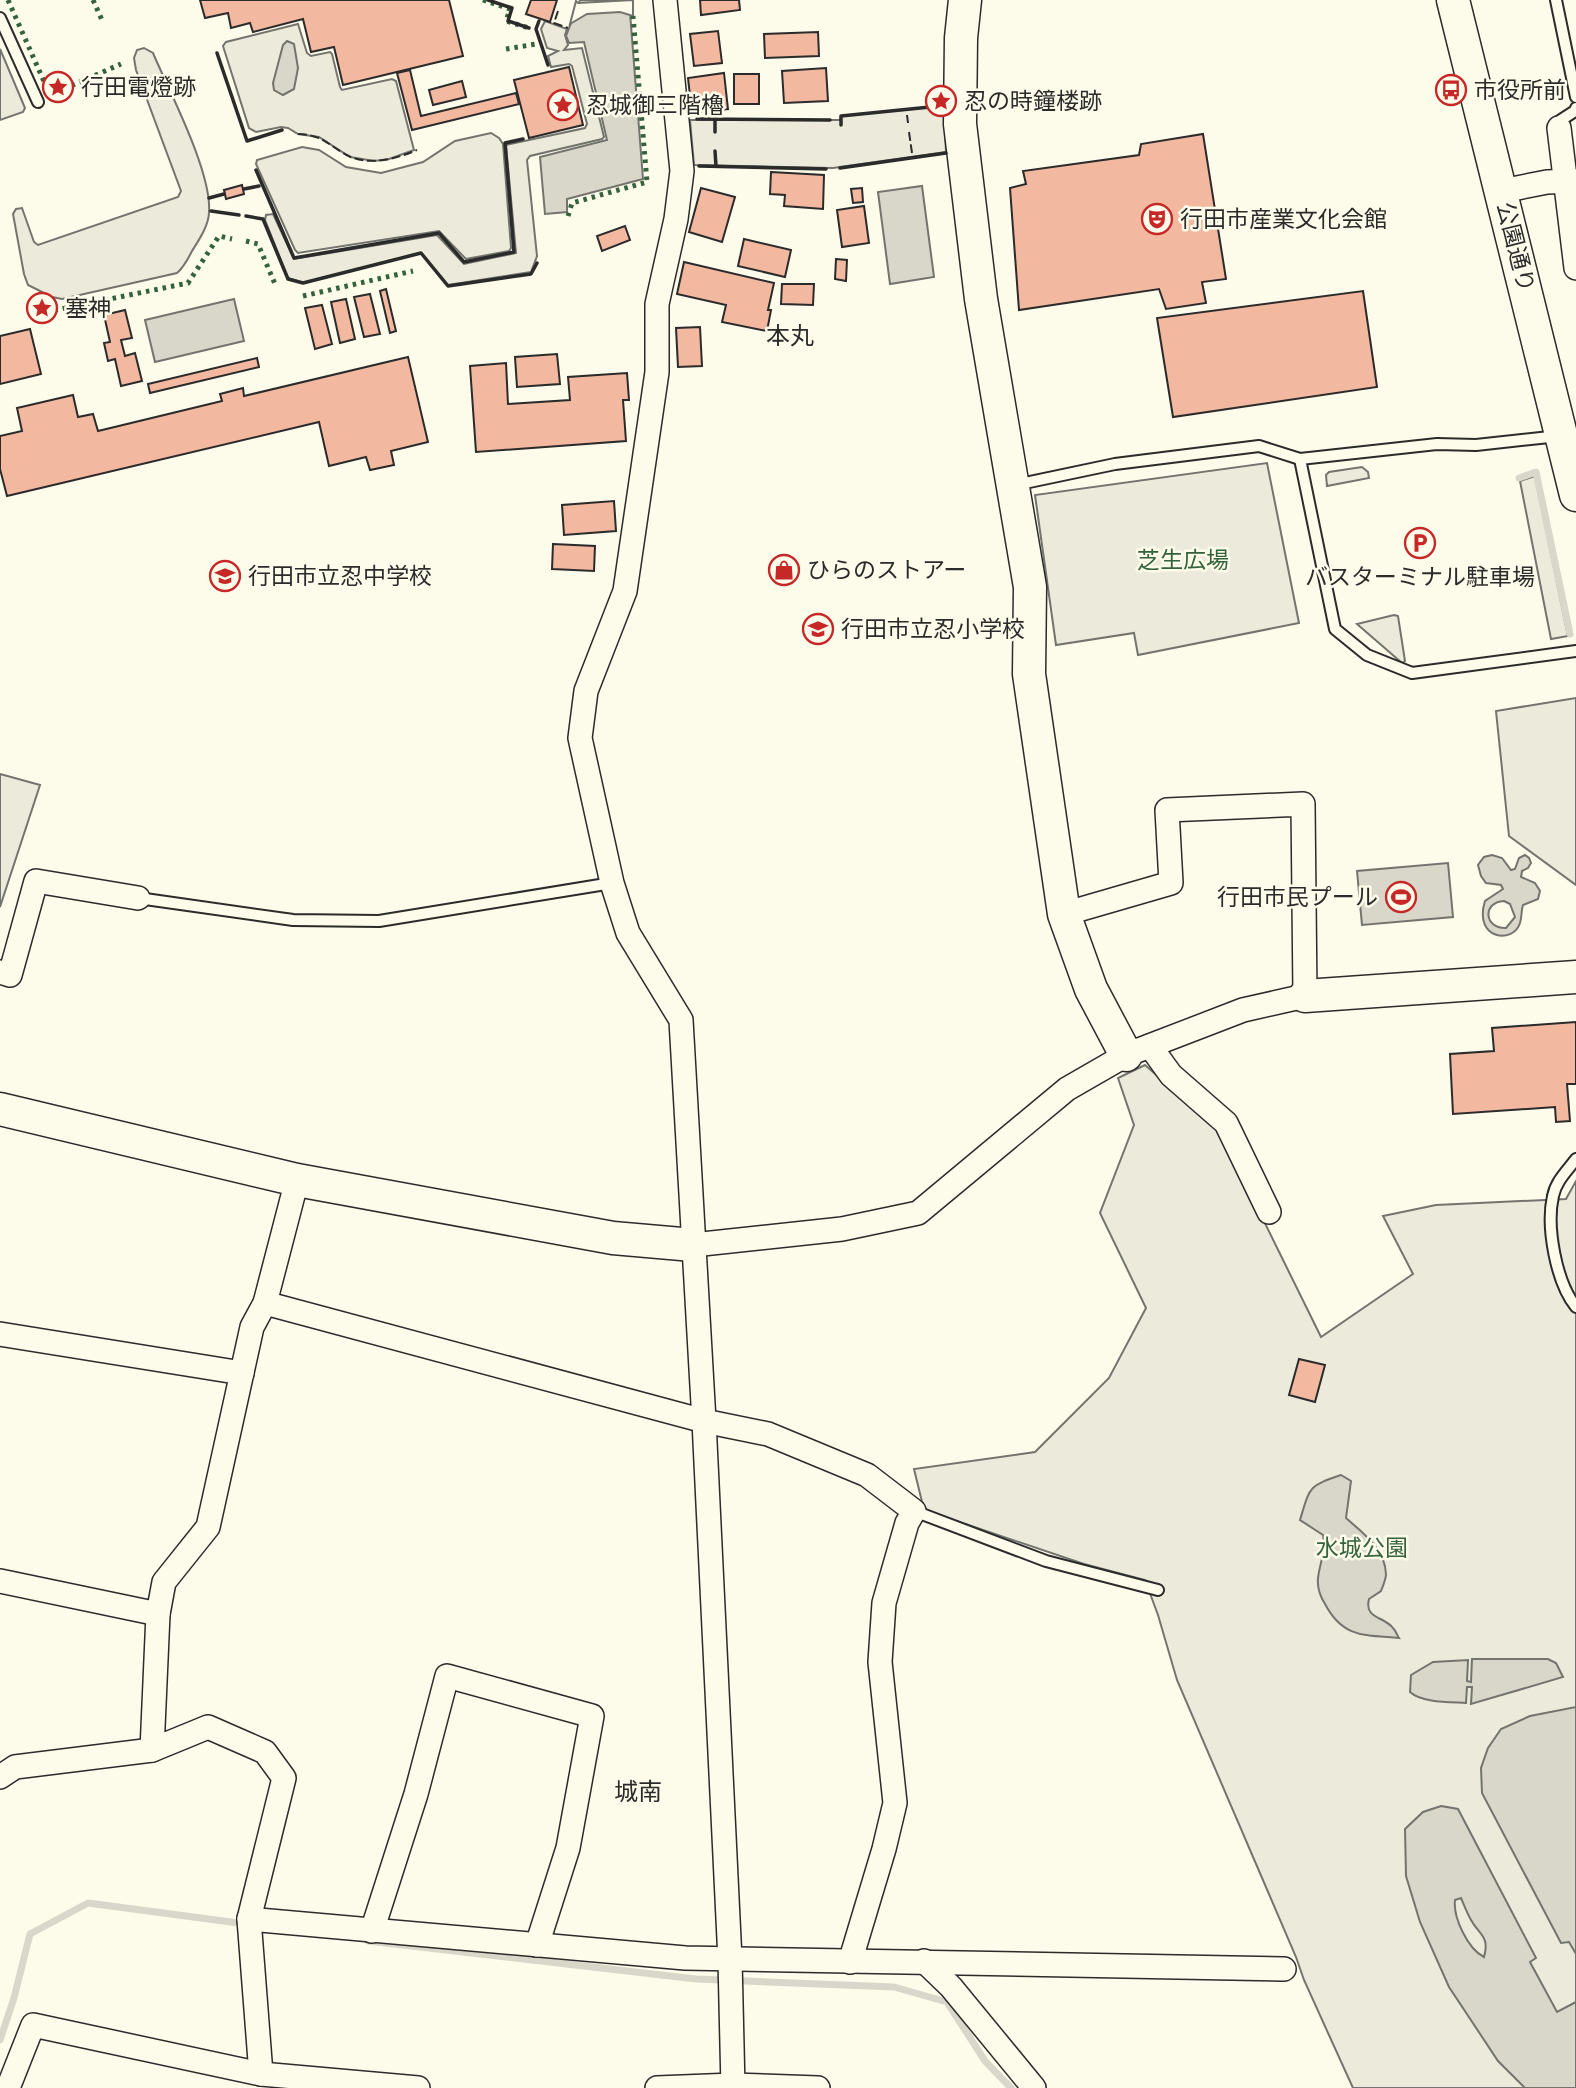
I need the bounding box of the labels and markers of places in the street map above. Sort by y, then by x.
place icon: 行田電燈跡 [41,70,75,104]
place label: 行田電燈跡 [81,73,196,101]
bus stop icon: 市役所前 [1434,73,1468,107]
place label: 市役所前 [1474,76,1566,104]
place icon: 忍の時鐘楼跡 [924,84,958,118]
place label: 忍の時鐘楼跡 [964,87,1102,115]
place icon: 忍城御三階櫓 [546,88,580,122]
place label: 忍城御三階櫓 [586,91,724,119]
theatre icon: 行田市産業文化会館 [1140,202,1174,236]
place label: 行田市産業文化会館 [1180,205,1387,233]
place icon: 塞神 [25,291,59,325]
place label: 塞神 [65,294,111,322]
parking icon: バスターミナル駐車場 [1403,526,1437,560]
shop icon: ひらのストアー [767,553,801,587]
place label: ひらのストアー [807,556,967,584]
school or university icon: 行田市立忍中学校 [208,559,242,593]
place label: 行田市立忍中学校 [248,562,432,590]
place label: バスターミナル駐車場 [1305,563,1535,591]
school or university icon: 行田市立忍小学校 [801,612,835,646]
place label: 行田市立忍小学校 [841,615,1025,643]
sports icon: 行田市民プール [1384,880,1418,914]
place label: 行田市民プール [1217,883,1378,911]

